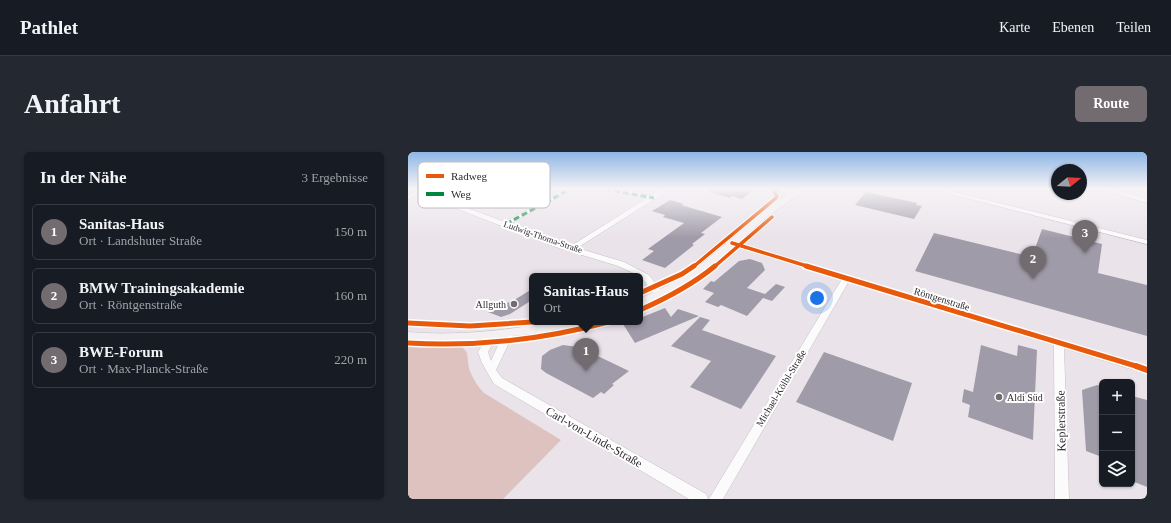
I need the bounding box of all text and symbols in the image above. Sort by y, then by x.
text: Pathlet [20,17,78,38]
text: Karte [999,20,1030,35]
text: Ebenen [1052,20,1094,35]
text: Teilen [1116,20,1151,35]
button: Route [1075,86,1147,122]
text: Anfahrt [24,88,120,119]
legend [418,162,550,208]
north arrow [1051,164,1087,200]
text: In der Nähe [40,168,127,187]
text: 3 Ergebnisse [301,170,368,185]
text: Radweg [451,170,488,182]
text: Weg [451,188,471,200]
text: Sanitas-Haus [79,216,164,232]
street label: Ludwig-Thoma-Straße [502,219,584,255]
pin: 3 [1072,220,1098,253]
text: 1 [51,224,57,239]
text: 150 m [334,224,367,239]
text: Ort · Landshuter Straße [79,233,202,248]
pin: 2 [1020,246,1046,279]
popup [529,273,643,325]
text: BMW Trainingsakademie [79,280,244,296]
text: Sanitas-Haus [543,283,629,299]
street label: Röntgenstraße [913,285,972,313]
text: 2 [51,288,57,303]
text: 160 m [334,288,367,303]
your location [807,288,827,308]
text: Ort · Röntgenstraße [79,297,182,312]
place label: Allguth [475,299,506,310]
marker: Allguth [509,299,519,309]
text: Ort [543,300,561,315]
pin: 1 [573,338,599,371]
text: BWE-Forum [79,344,163,360]
street label: Michael-Kölbl-Straße [754,347,809,428]
text: 3 [51,352,57,367]
text: 220 m [334,352,367,367]
text: Ort · Max-Planck-Straße [79,361,208,376]
map controls [1099,379,1135,487]
button: + [1099,379,1135,415]
street label: Keplerstraße [1053,390,1069,452]
marker: Aldi Süd [994,392,1004,402]
place label: Aldi Süd [1007,392,1043,403]
street label: Carl-von-Linde-Straße [543,404,645,470]
button: − [1099,415,1135,451]
button: layers [1099,451,1135,487]

